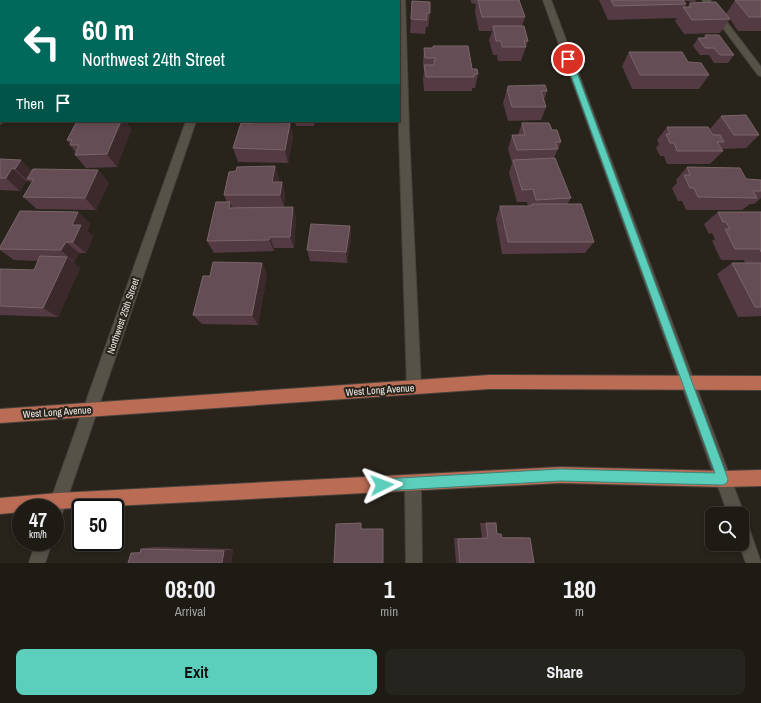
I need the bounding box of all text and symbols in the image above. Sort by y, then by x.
text: 60 m [82,11,134,49]
icon: left [16,16,68,68]
pin [551,42,585,76]
text: Northwest 24th Street [82,47,225,72]
icon: arrive [557,48,579,70]
icon: arrive [52,92,74,114]
text: Then [16,93,44,114]
street label: Northwest 25th Street [104,276,142,356]
street label: West Long Avenue [345,381,415,399]
street label: West Long Avenue [22,403,92,421]
position arrow [361,464,403,506]
speed limit sign: 50 [72,499,124,551]
text: 47 [29,506,47,533]
map controls [705,507,749,551]
button: search [705,507,749,551]
text: km/h [29,528,47,541]
text: 08:00 [165,573,215,605]
text: 1 [384,573,395,605]
text: 180 [563,573,596,605]
text: Arrival [175,603,206,620]
text: min [380,603,398,620]
text: m [575,603,584,620]
button: Exit [16,649,377,695]
button: Share [385,649,745,695]

